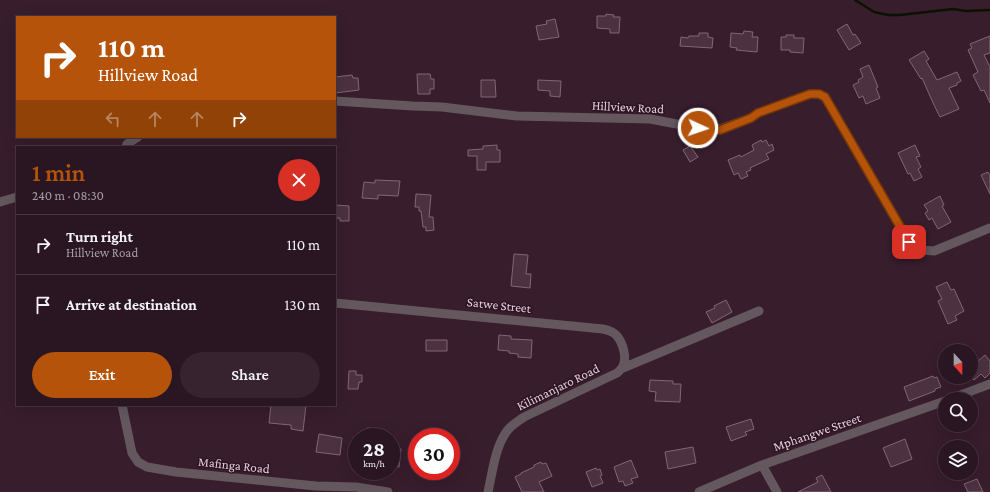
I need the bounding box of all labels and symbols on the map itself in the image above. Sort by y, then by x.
street label: Hillview Road [592,98,665,116]
position arrow [677,107,719,149]
pin [892,225,926,259]
street label: Satwe Street [466,294,532,316]
north arrow [938,344,978,384]
street label: Kilimanjaro Road [514,360,602,414]
street label: Mphangwe Street [771,410,864,454]
speed limit sign: 30 [408,428,460,480]
street label: Mafinga Road [198,454,271,476]

